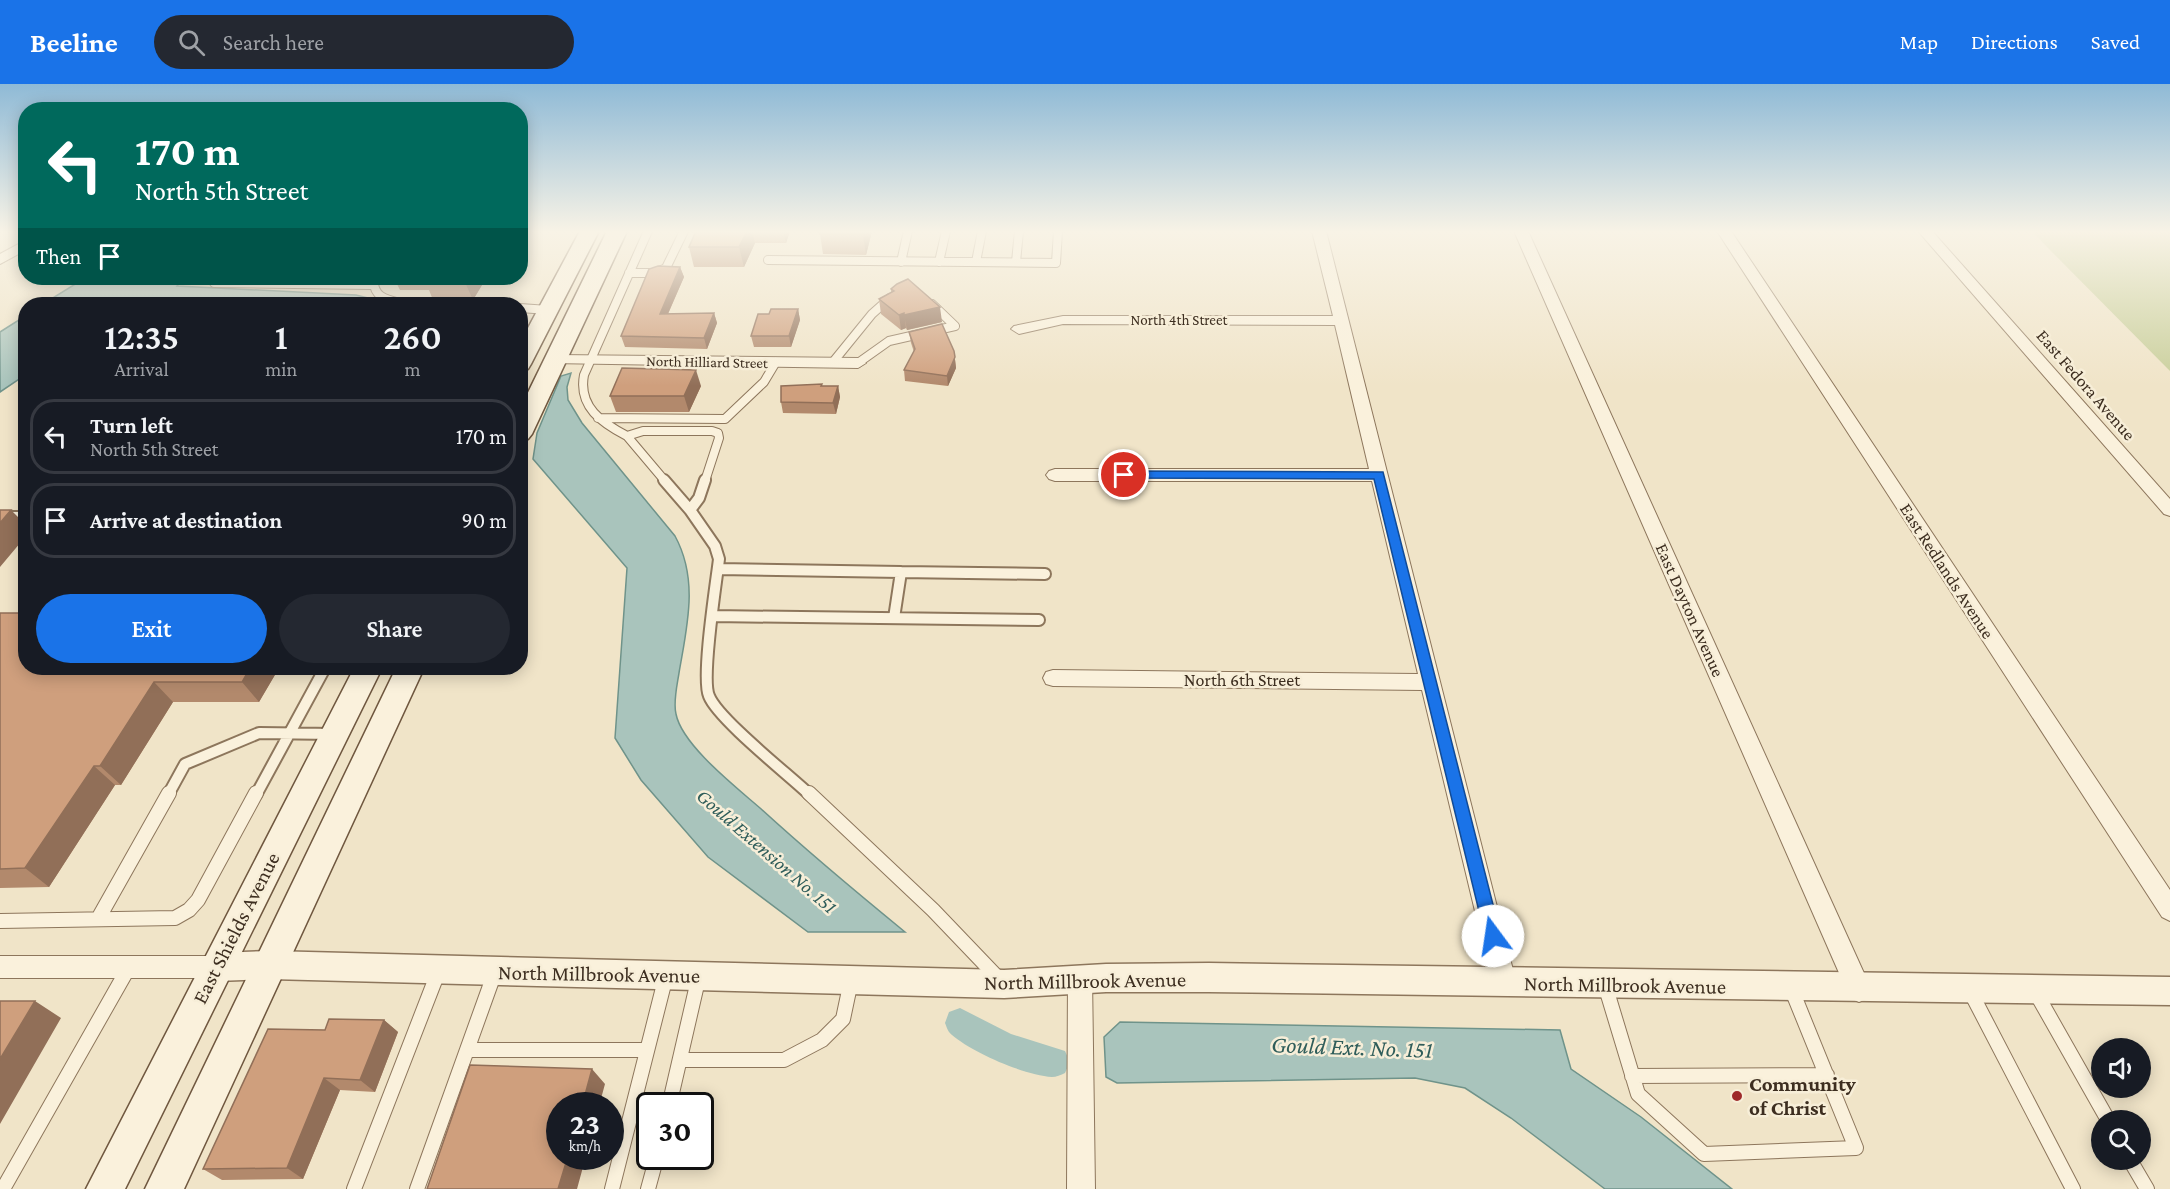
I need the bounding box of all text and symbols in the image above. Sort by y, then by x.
search box [154,15,574,69]
icon: search [175,26,208,59]
text: Beeline [30,27,118,58]
text: Search here [223,30,324,55]
text: Map [1900,30,1938,54]
text: Directions [1971,30,2058,54]
text: Saved [2091,30,2140,54]
icon: left [36,126,114,204]
text: 170 m [135,127,240,174]
text: North 5th Street [135,176,308,206]
icon: arrive [93,240,126,273]
text: Then [36,244,81,269]
street label: North 4th Street [1130,312,1229,328]
text: 12:35 [104,317,179,357]
text: 1 [275,317,288,357]
text: 260 [383,317,442,357]
street label: East Fedora Avenue [2033,326,2140,444]
street label: North Hilliard Street [646,353,769,371]
text: Arrival [114,358,169,380]
text: min [265,358,297,380]
text: m [405,358,421,380]
text: Turn left [90,413,173,438]
icon: left [39,420,72,453]
text: 170 m [456,424,507,449]
text: North 5th Street [90,438,218,460]
pin [1098,449,1149,500]
icon: arrive [1107,458,1140,491]
street label: East Redlands Avenue [1896,500,1998,642]
icon: arrive [39,504,72,537]
text: Arrive at destination [90,508,282,533]
text: 90 m [462,508,507,533]
street label: East Dayton Avenue [1652,540,1728,680]
button: Exit [36,594,267,663]
button: Share [279,594,510,663]
street label: North 6th Street [1184,670,1301,690]
water label: Gould Extension No. 151 [693,784,841,918]
street label: East Shields Avenue [187,848,285,1008]
position arrow [1461,904,1525,968]
street label: North Millbrook Avenue [498,960,700,988]
street label: North Millbrook Avenue [984,967,1186,995]
street label: North Millbrook Avenue [1524,971,1726,999]
water label: Gould Ext. No. 151 [1271,1030,1433,1063]
map controls [2091,1038,2151,1170]
button: sound [2091,1038,2151,1098]
place label: Community of Christ [1749,1072,1857,1120]
marker: Community of Christ [1730,1089,1744,1103]
speed limit sign: 30 [636,1092,714,1170]
text: 23 [570,1107,600,1140]
button: search [2091,1110,2151,1170]
text: km/h [569,1138,601,1154]

